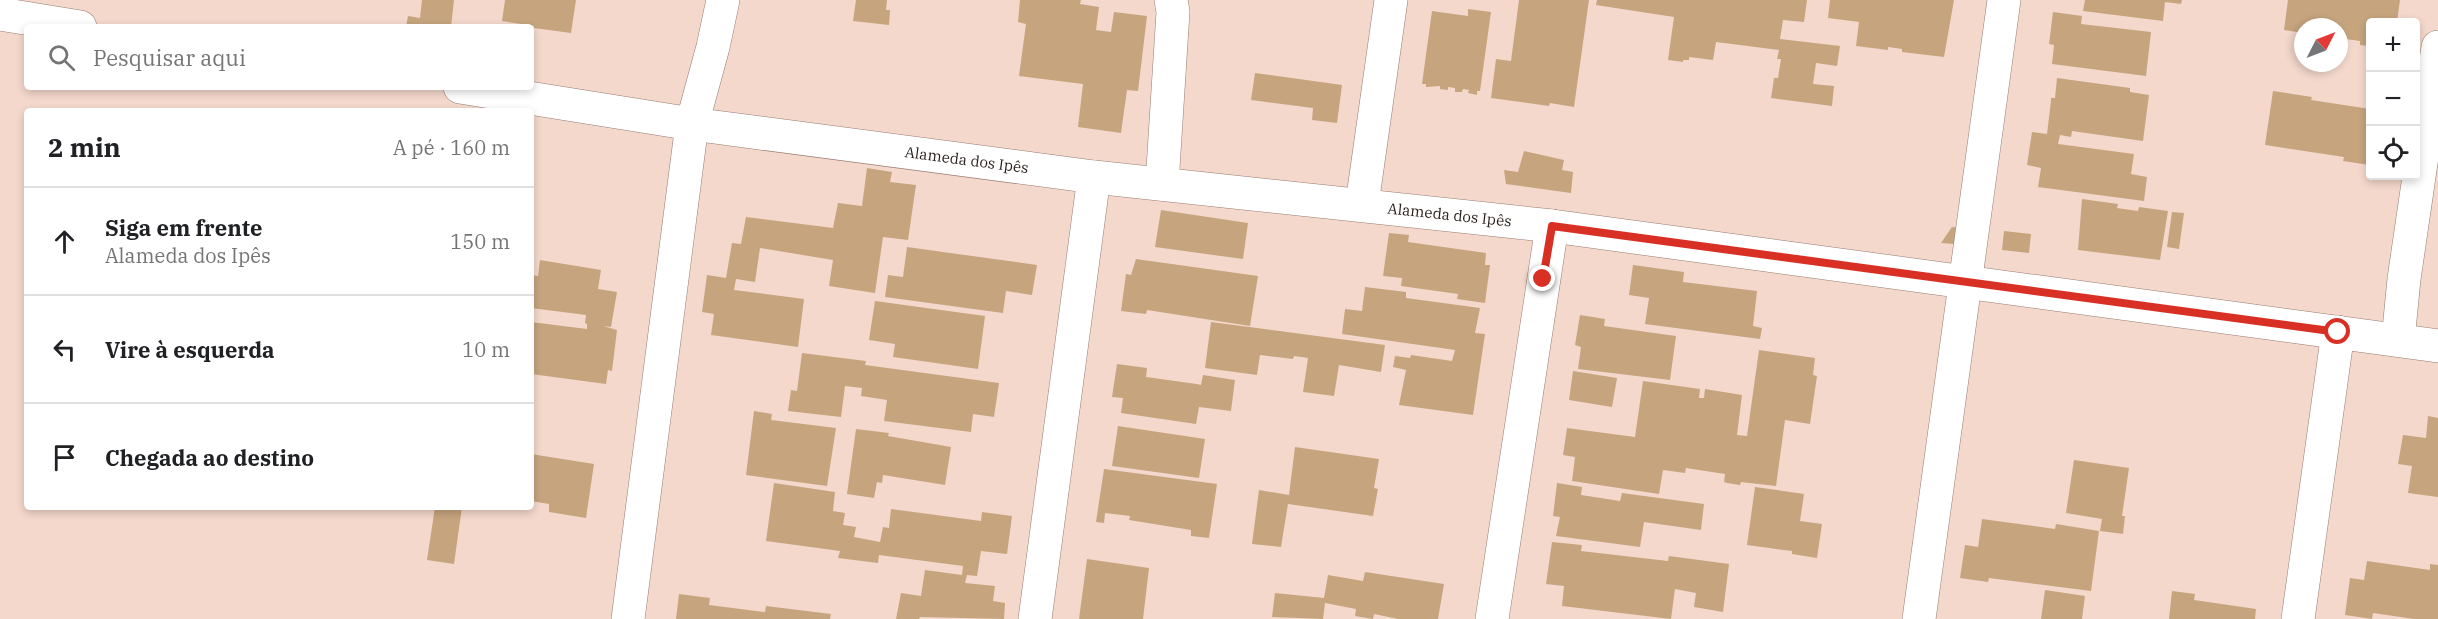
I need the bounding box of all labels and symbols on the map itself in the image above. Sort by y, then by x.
north arrow [2294,18,2348,72]
street label: Alameda dos Ipês [904,142,1030,177]
street label: Alameda dos Ipês [1387,198,1513,231]
route end [1529,265,1555,291]
route start [2324,318,2350,344]

